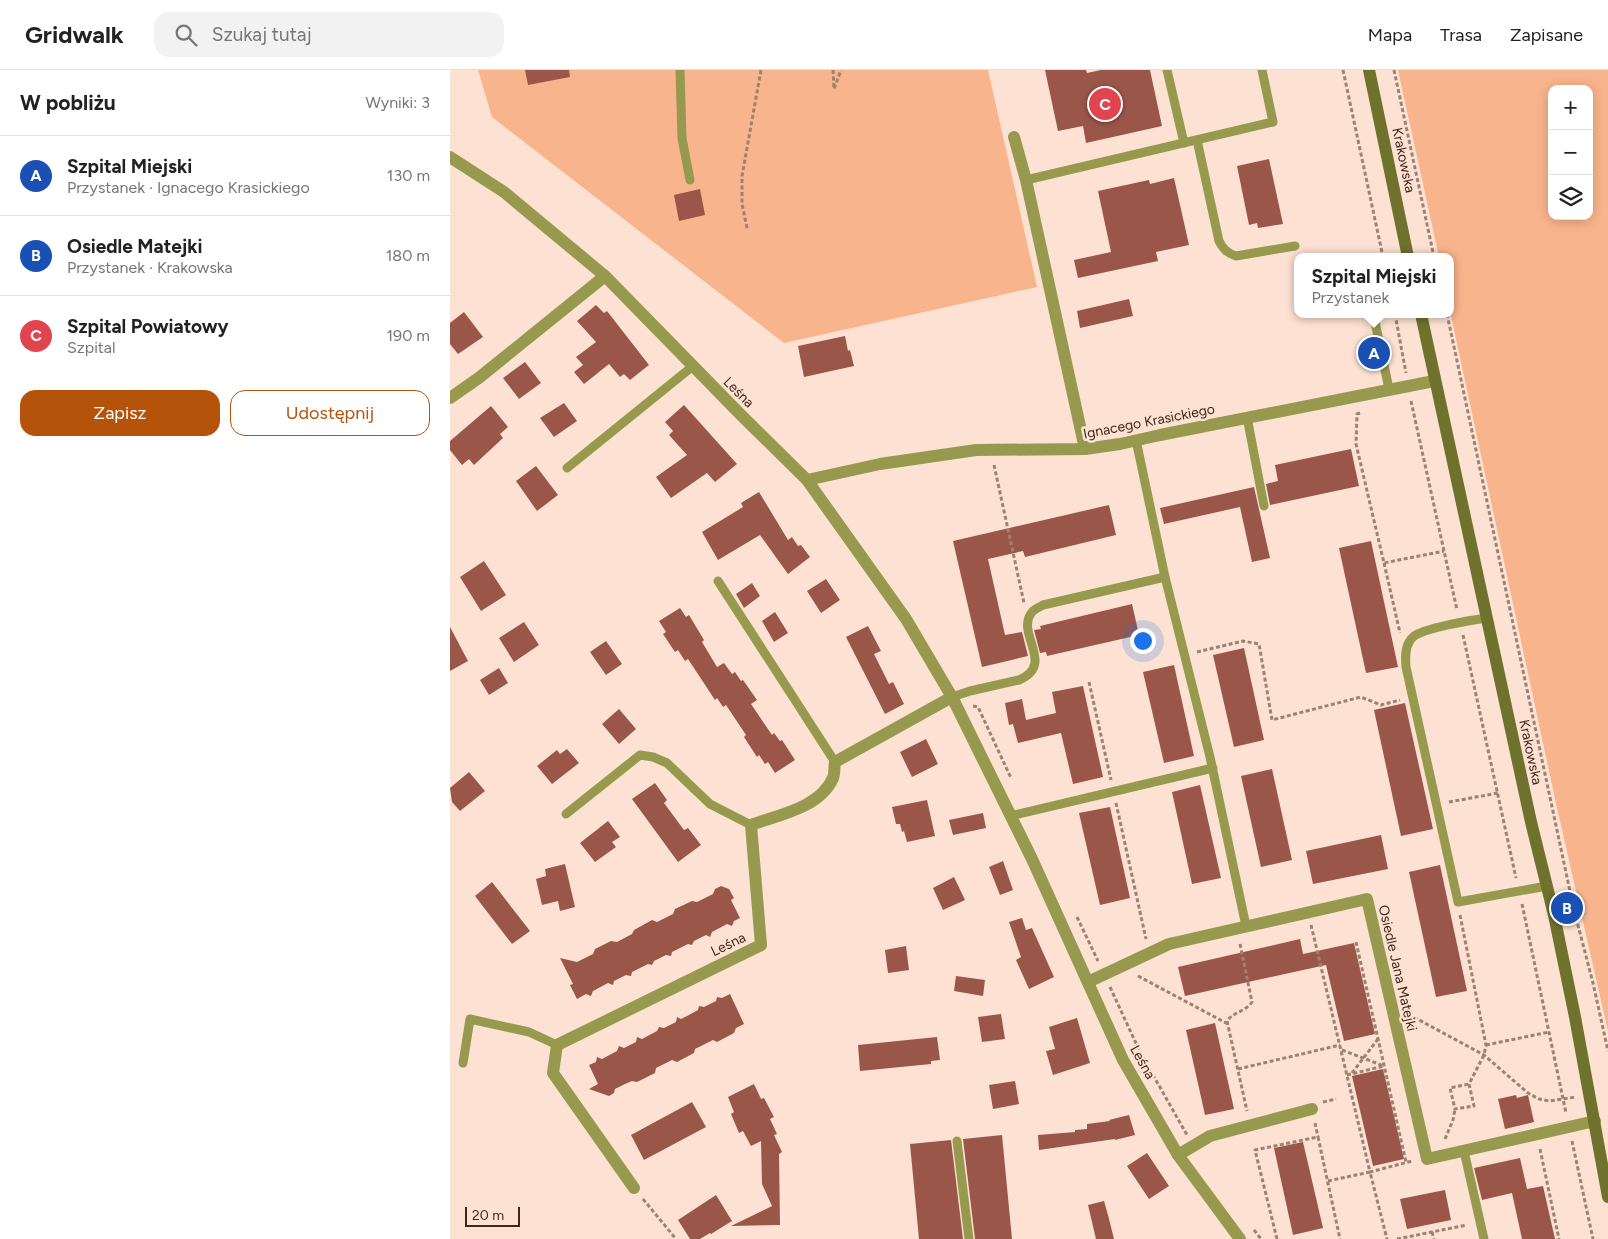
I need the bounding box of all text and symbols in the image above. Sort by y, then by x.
search box [154,12,504,57]
text: Gridwalk [25,20,124,49]
icon: search [172,21,200,49]
text: Szukaj tutaj [212,23,312,46]
text: Mapa [1368,24,1412,46]
text: Trasa [1440,24,1482,46]
text: Zapisane [1510,24,1583,46]
pin: C [1089,85,1121,123]
map controls [1548,85,1593,220]
button: + [1548,85,1593,130]
text: W pobliżu [20,90,116,115]
text: Wyniki: 3 [365,93,430,112]
street label: Krakowska [1388,126,1419,194]
button: − [1548,130,1593,175]
text: Szpital Miejski [67,155,192,178]
text: A [30,166,42,185]
text: 130 m [387,166,430,185]
button: layers [1548,175,1593,220]
text: Przystanek · Ignacego Krasickiego [67,178,310,197]
text: Osiedle Matejki [67,235,202,258]
text: B [31,246,41,265]
text: 180 m [386,246,430,265]
popup [1294,253,1454,318]
text: Przystanek · Krakowska [67,258,233,277]
text: Szpital Miejski [1311,265,1437,288]
text: Przystanek [1311,288,1389,307]
text: Szpital Powiatowy [67,315,229,338]
text: C [30,326,42,345]
text: 190 m [387,326,430,345]
pin: A [1358,334,1390,372]
text: Szpital [67,338,116,357]
street label: Leśna [720,373,758,411]
button: Zapisz [20,390,220,436]
button: Udostępnij [230,390,430,436]
street label: Ignacego Krasickiego [1082,400,1216,443]
your location [1130,628,1156,654]
street label: Krakowska [1515,718,1546,786]
pin: B [1551,889,1583,927]
street label: Osiedle Jana Matejki [1375,903,1420,1033]
street label: Leśna [708,929,748,960]
street label: Leśna [1126,1042,1159,1082]
scale bar [465,1204,520,1227]
text: 20 m [472,1207,504,1224]

